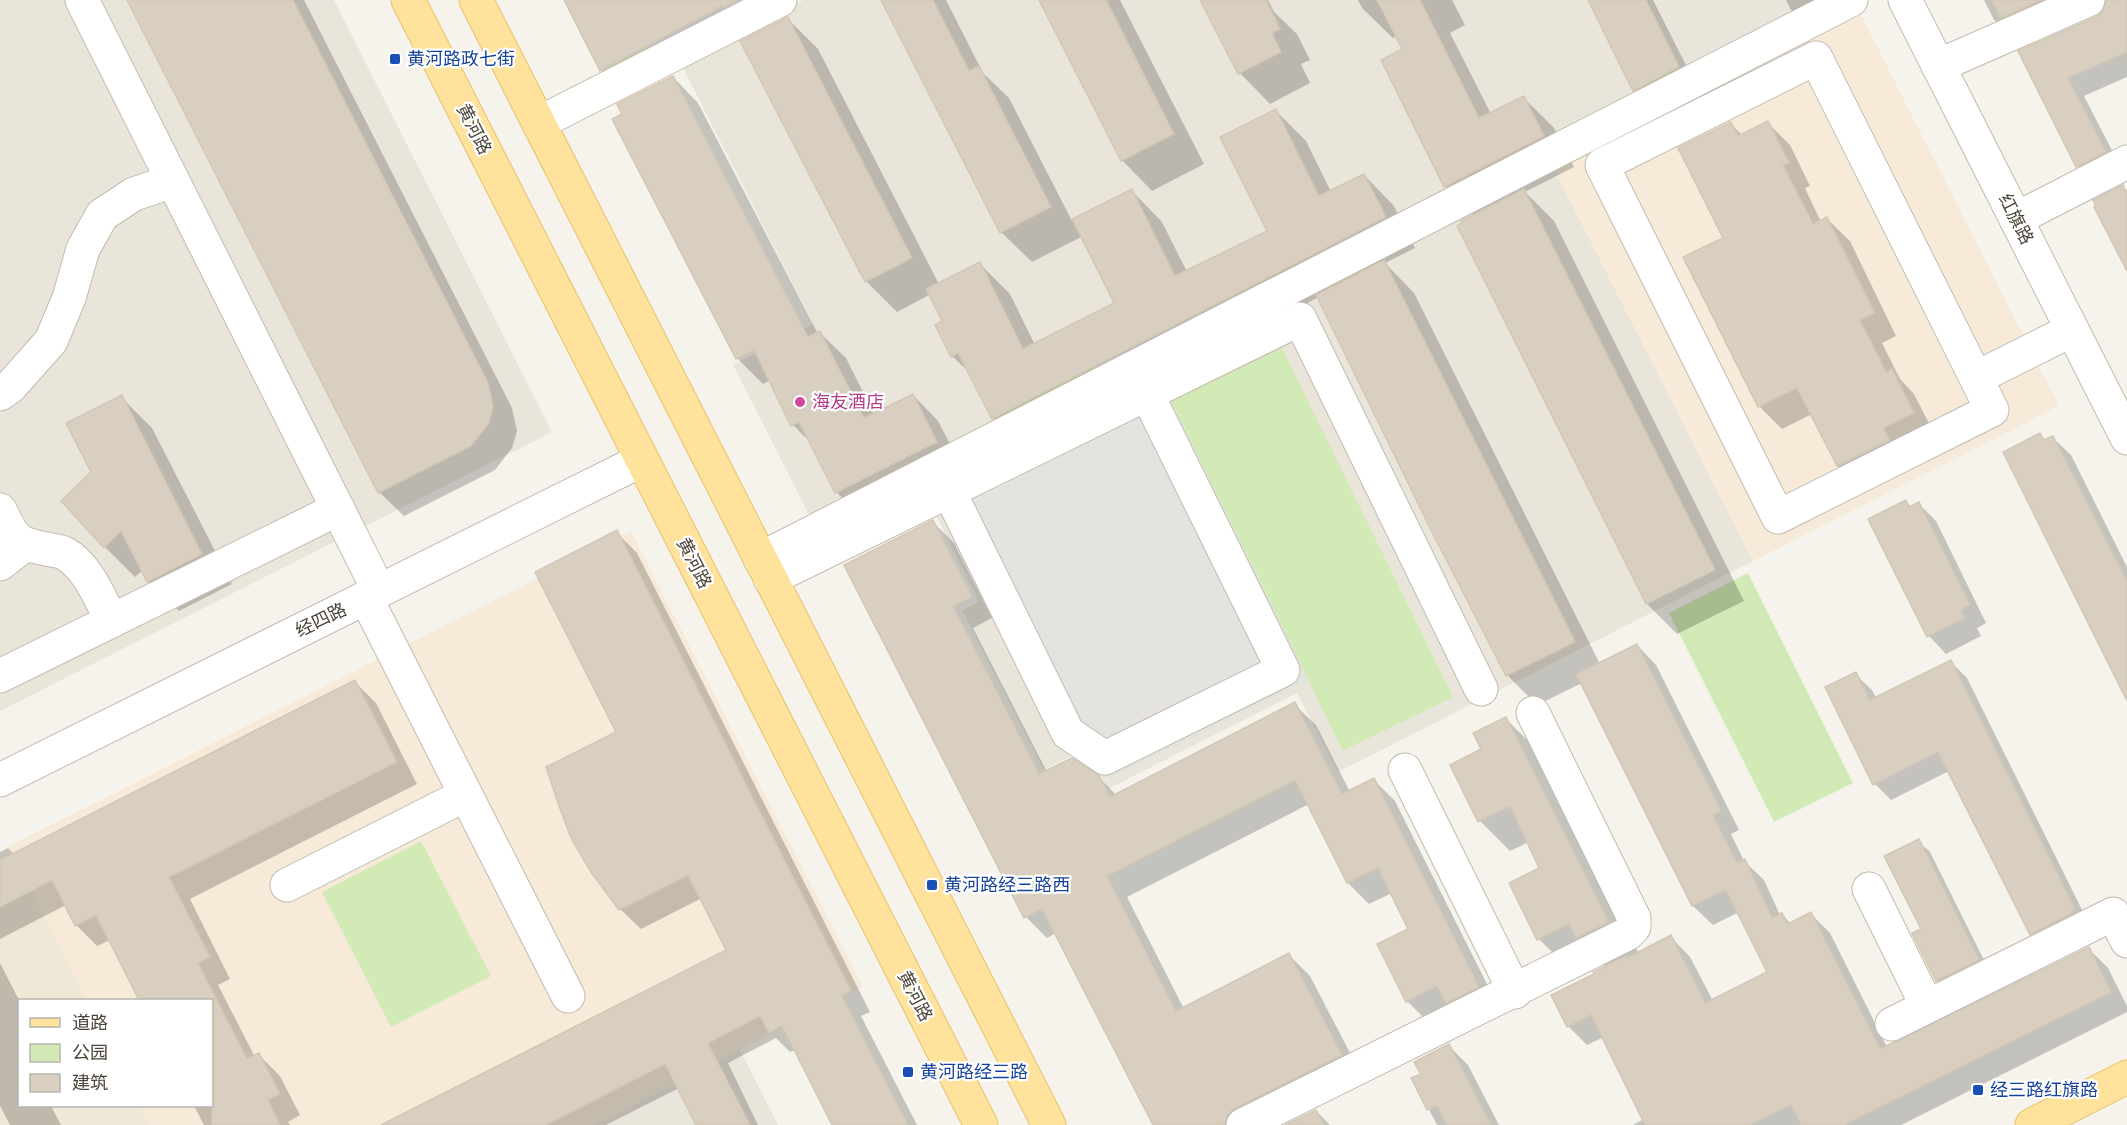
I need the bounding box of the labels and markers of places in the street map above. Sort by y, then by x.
place label: 黄河路政七街 [407,49,515,69]
marker: 黄河路政七街 [388,52,402,66]
place label: 海友酒店 [812,392,884,412]
marker: 海友酒店 [793,395,807,409]
place label: 黄河路经三路西 [944,875,1070,895]
marker: 黄河路经三路西 [925,878,939,892]
place label: 黄河路经三路 [920,1062,1028,1082]
marker: 黄河路经三路 [901,1065,915,1079]
place label: 经三路红旗路 [1990,1080,2098,1100]
marker: 经三路红旗路 [1971,1083,1985,1097]

